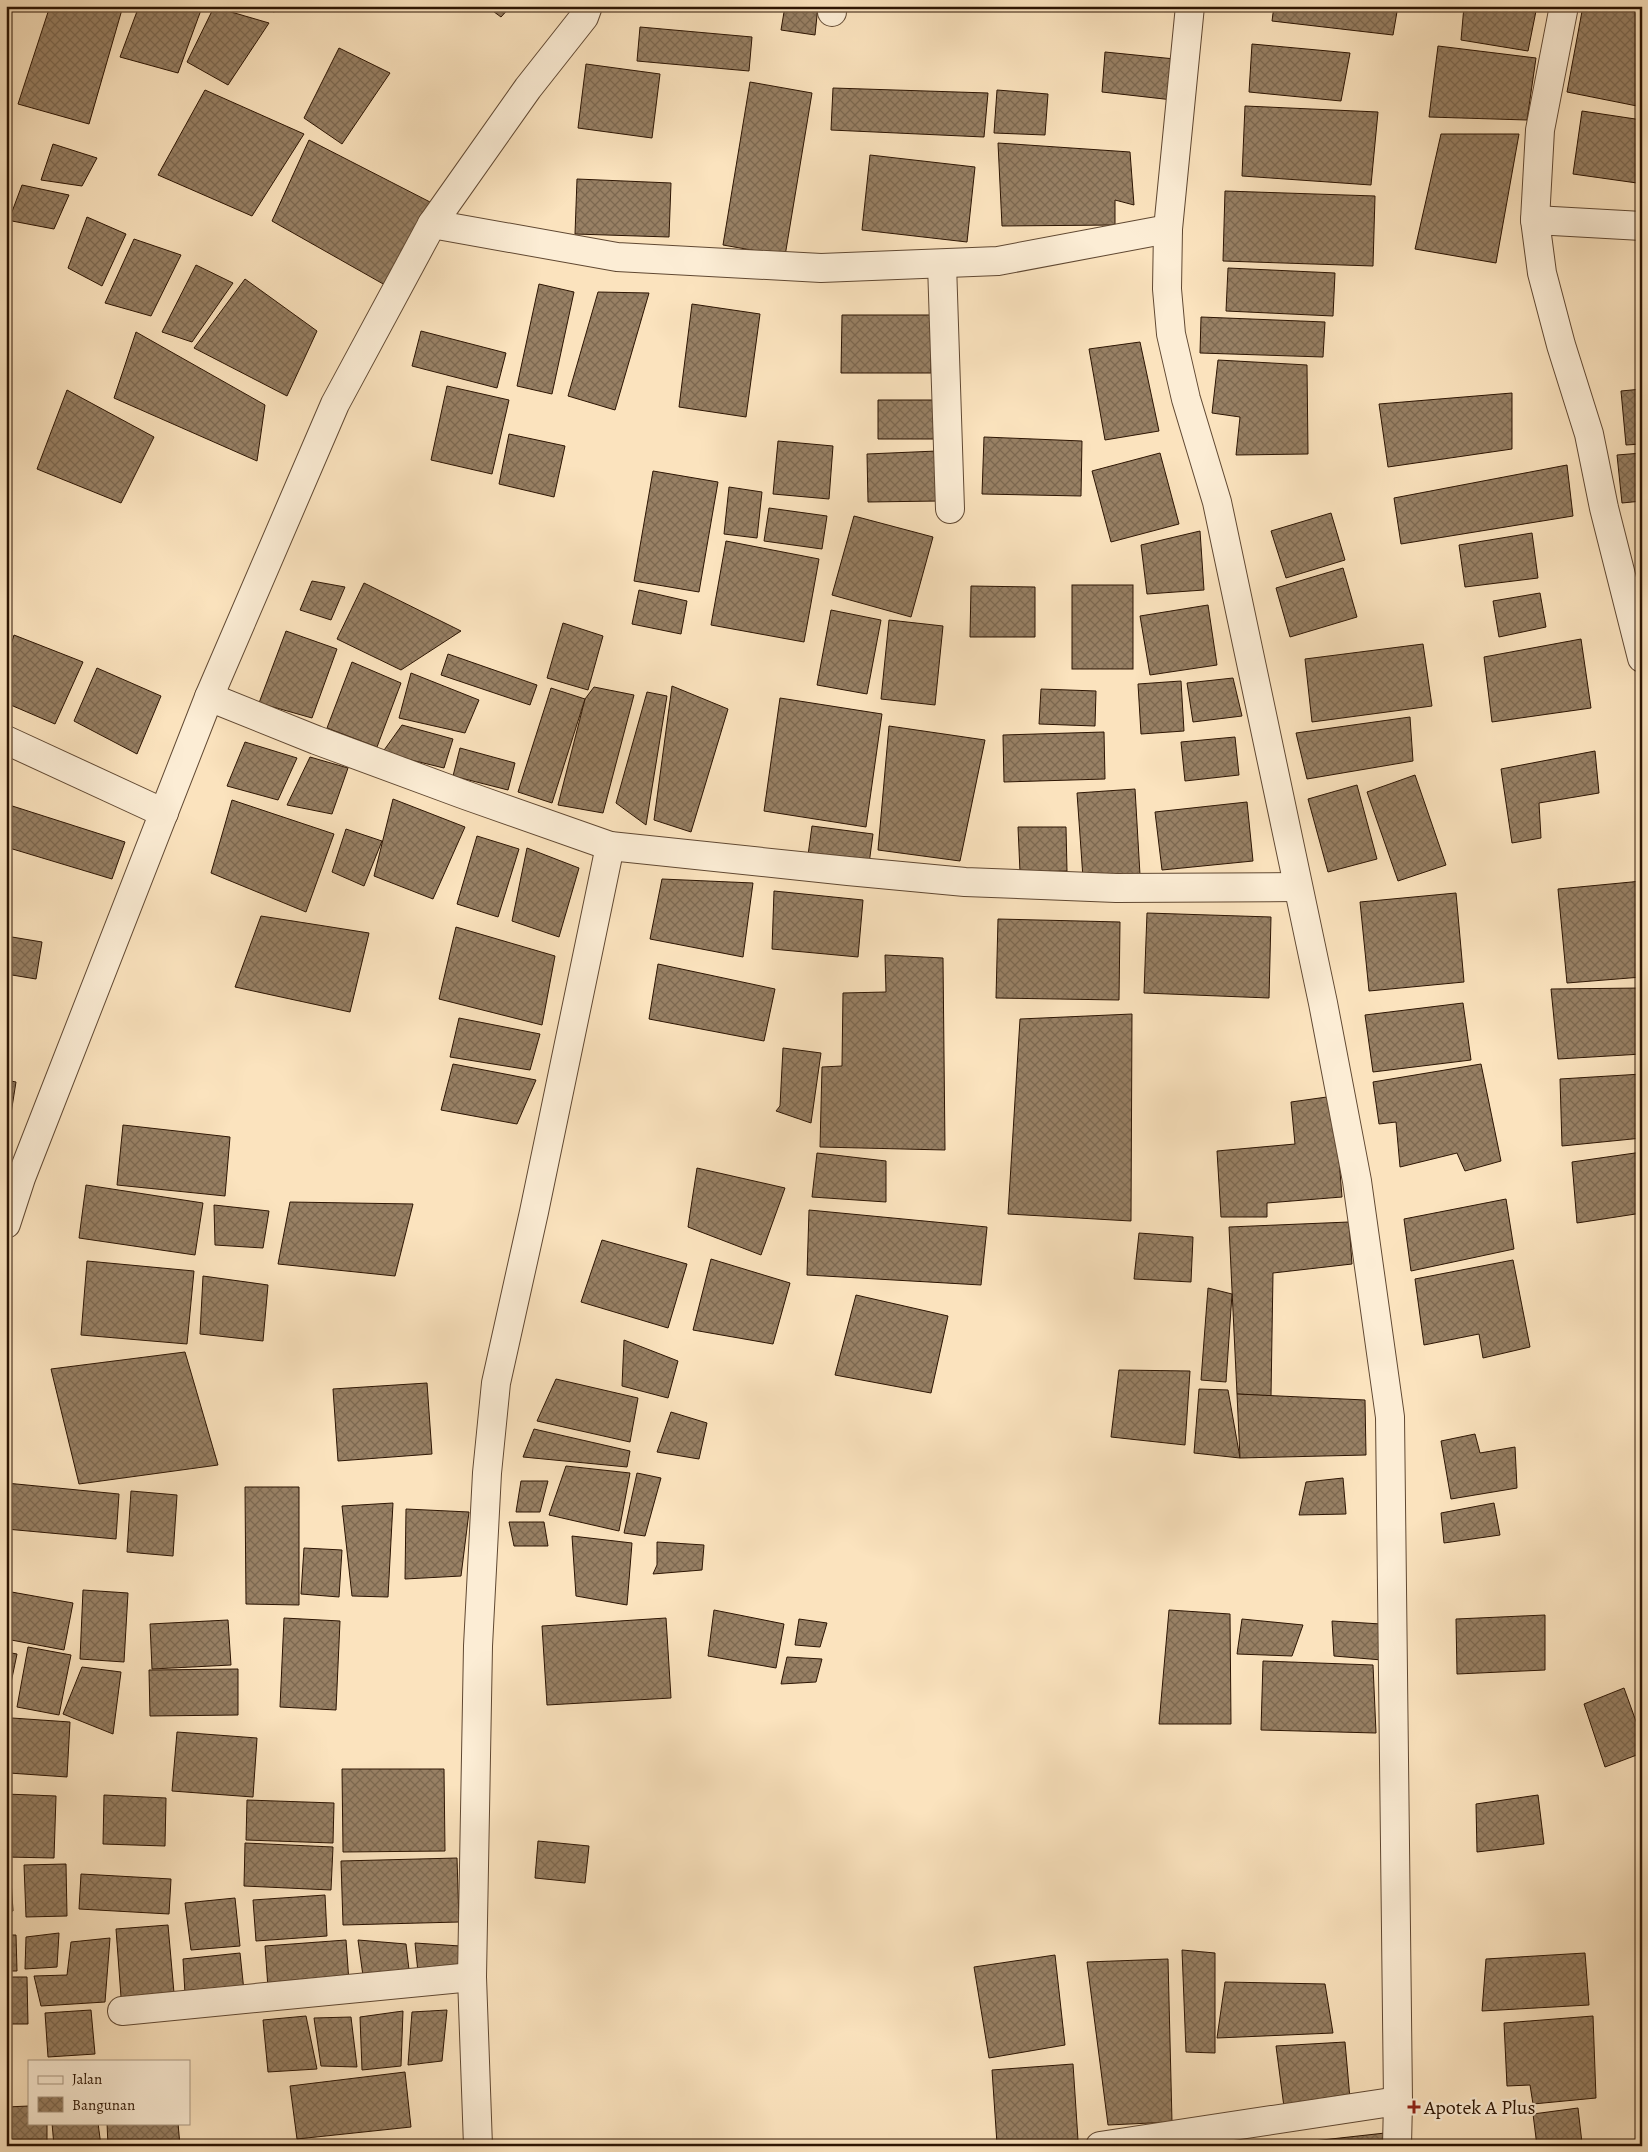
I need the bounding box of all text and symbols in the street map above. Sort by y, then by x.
legend [28,2060,190,2124]
text: Jalan [72,2069,102,2089]
place label: Apotek A Plus [1423,2094,1536,2121]
text: Bangunan [72,2095,135,2115]
marker: Apotek A Plus [1408,2101,1420,2113]

